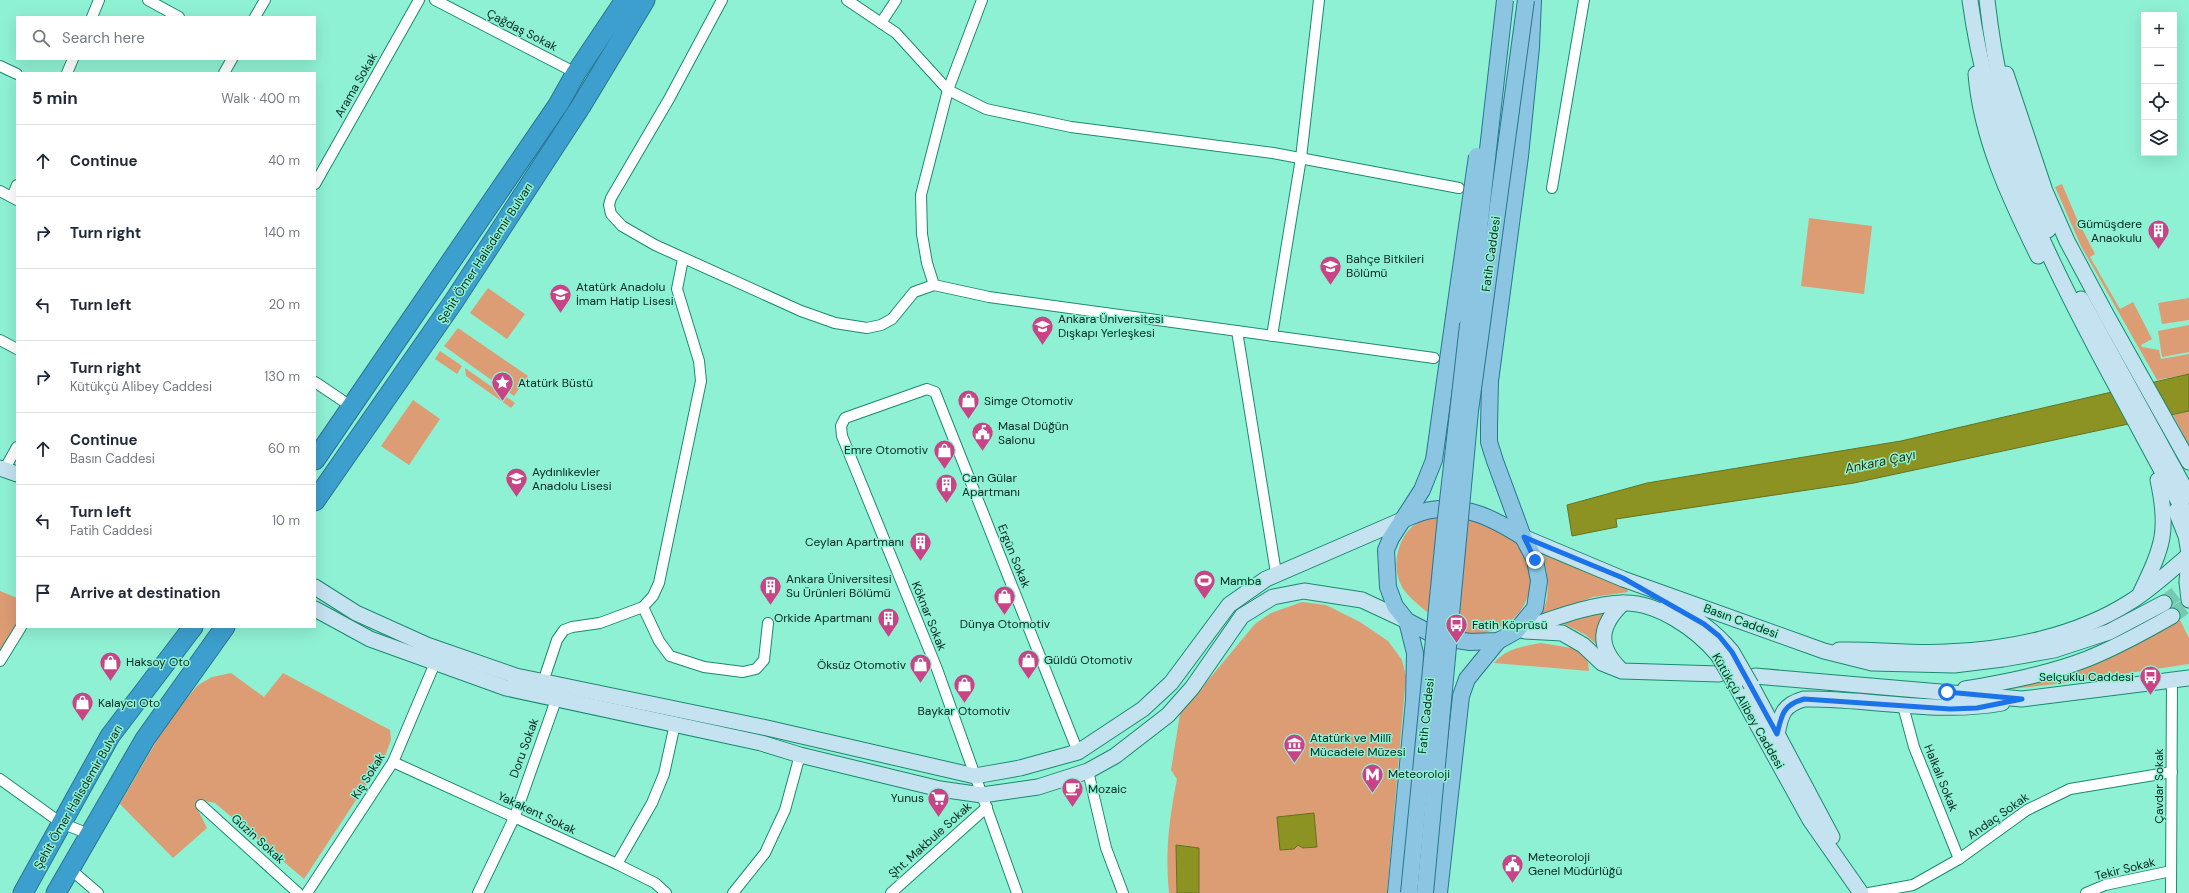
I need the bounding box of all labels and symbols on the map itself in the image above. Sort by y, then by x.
street label: Çağdaş Sokak [484,5,560,55]
street label: Arama Sokak [331,50,381,120]
street label: Şehit Ömer Halisdemir Bulvarı [434,180,536,326]
street label: Fatih Caddesi [1478,215,1504,293]
place label: Gümüşdere Anaokulu [2077,216,2142,246]
building icon: Gümüşdere Anaokulu [2145,218,2171,251]
place label: Bahçe Bitkileri Bölümü [1346,251,1424,281]
school or university icon: Bahçe Bitkileri Bölümü [1317,253,1343,286]
place label: Atatürk Anadolu İmam Hatip Lisesi [576,279,674,309]
school or university icon: Atatürk Anadolu İmam Hatip Lisesi [548,281,574,314]
place label: Ankara Üniversitesi Dışkapı Yerleşkesi [1058,311,1164,341]
school or university icon: Ankara Üniversitesi Dışkapı Yerleşkesi [1030,313,1056,346]
place icon: Atatürk Büstü [490,370,516,403]
place label: Atatürk Büstü [518,375,593,391]
shop icon: Simge Otomotiv [955,388,981,421]
place label: Simge Otomotiv [984,393,1074,409]
place label: Masal Düğün Salonu [998,418,1069,448]
public building icon: Masal Düğün Salonu [969,420,995,453]
shop icon: Emre Otomotiv [931,437,957,470]
place label: Emre Otomotiv [844,442,929,458]
water label: Ankara Çayı [1842,446,1917,477]
place label: Aydınlıkevler Anadolu Lisesi [532,464,612,494]
school or university icon: Aydınlıkevler Anadolu Lisesi [503,466,529,499]
place label: Can Gülar Apartmanı [962,470,1020,500]
building icon: Can Gülar Apartmanı [933,472,959,505]
street label: Ergün Sokak [994,522,1034,590]
building icon: Ceylan Apartmanı [907,529,933,562]
place label: Ceylan Apartmanı [805,534,904,550]
route end [1526,551,1544,569]
sports icon: Mamba [1191,568,1217,601]
place label: Ankara Üniversitesi Su Ürünleri Bölümü [786,571,892,601]
building icon: Ankara Üniversitesi Su Ürünleri Bölümü [757,573,783,606]
place label: Mamba [1220,573,1261,589]
street label: Köknar Sokak [908,579,950,653]
shop icon: Dünya Otomotiv [992,584,1018,617]
street label: Basın Caddesi [1701,600,1781,642]
building icon: Orkide Apartmanı [875,605,901,638]
place label: Orkide Apartmanı [774,610,872,626]
bus stop icon: Fatih Köprüsü [1444,612,1470,645]
place label: Dünya Otomotiv [960,616,1051,632]
place label: Fatih Köprüsü [1472,617,1548,633]
shop icon: Güldü Otomotiv [1015,647,1041,680]
shop icon: Haksoy Oto [97,649,123,682]
street label: Kütükçü Alibey Caddesi [1708,650,1788,772]
shop icon: Öksüz Otomotiv [908,652,934,685]
place label: Güldü Otomotiv [1044,652,1133,668]
place label: Haksoy Oto [126,654,190,670]
place label: Öksüz Otomotiv [817,657,907,673]
bus stop icon: Selçuklu Caddesi [2137,664,2163,697]
place label: Selçuklu Caddesi [2039,669,2134,685]
shop icon: Baykar Otomotiv [951,671,977,704]
street label: Fatih Caddesi [1414,677,1438,755]
route start [1938,683,1956,701]
shop icon: Kalaycı Oto [70,690,96,723]
place label: Kalaycı Oto [98,695,160,711]
place label: Baykar Otomotiv [918,703,1011,719]
street label: Doru Sokak [506,716,542,780]
street label: Şehit Ömer Halisdemir Bulvarı [30,722,126,872]
place label: Atatürk ve Millî Mücadele Müzesi [1310,730,1406,760]
museum icon: Atatürk ve Millî Mücadele Müzesi [1281,732,1307,765]
street label: Halkalı Sokak [1920,742,1962,814]
street label: Çavdar Sokak [2151,748,2167,824]
street label: Kış Sokak [348,750,388,802]
metro station icon: Meteoroloji [1360,761,1386,794]
place label: Meteoroloji [1388,766,1450,782]
cafe icon: Mozaic [1060,776,1086,809]
place label: Mozaic [1088,781,1127,797]
supermarket icon: Yunus [926,785,952,818]
street label: Yakakent Sokak [495,788,579,838]
street label: Andaç Sokak [1964,789,2032,843]
place label: Yunus [891,790,924,806]
street label: Şht. Makbule Sokak [885,798,975,882]
street label: Güzin Sokak [228,811,288,867]
place label: Meteoroloji Genel Müdürlüğü [1528,849,1623,879]
public building icon: Meteoroloji Genel Müdürlüğü [1499,851,1525,884]
street label: Tekir Sokak [2093,854,2157,884]

